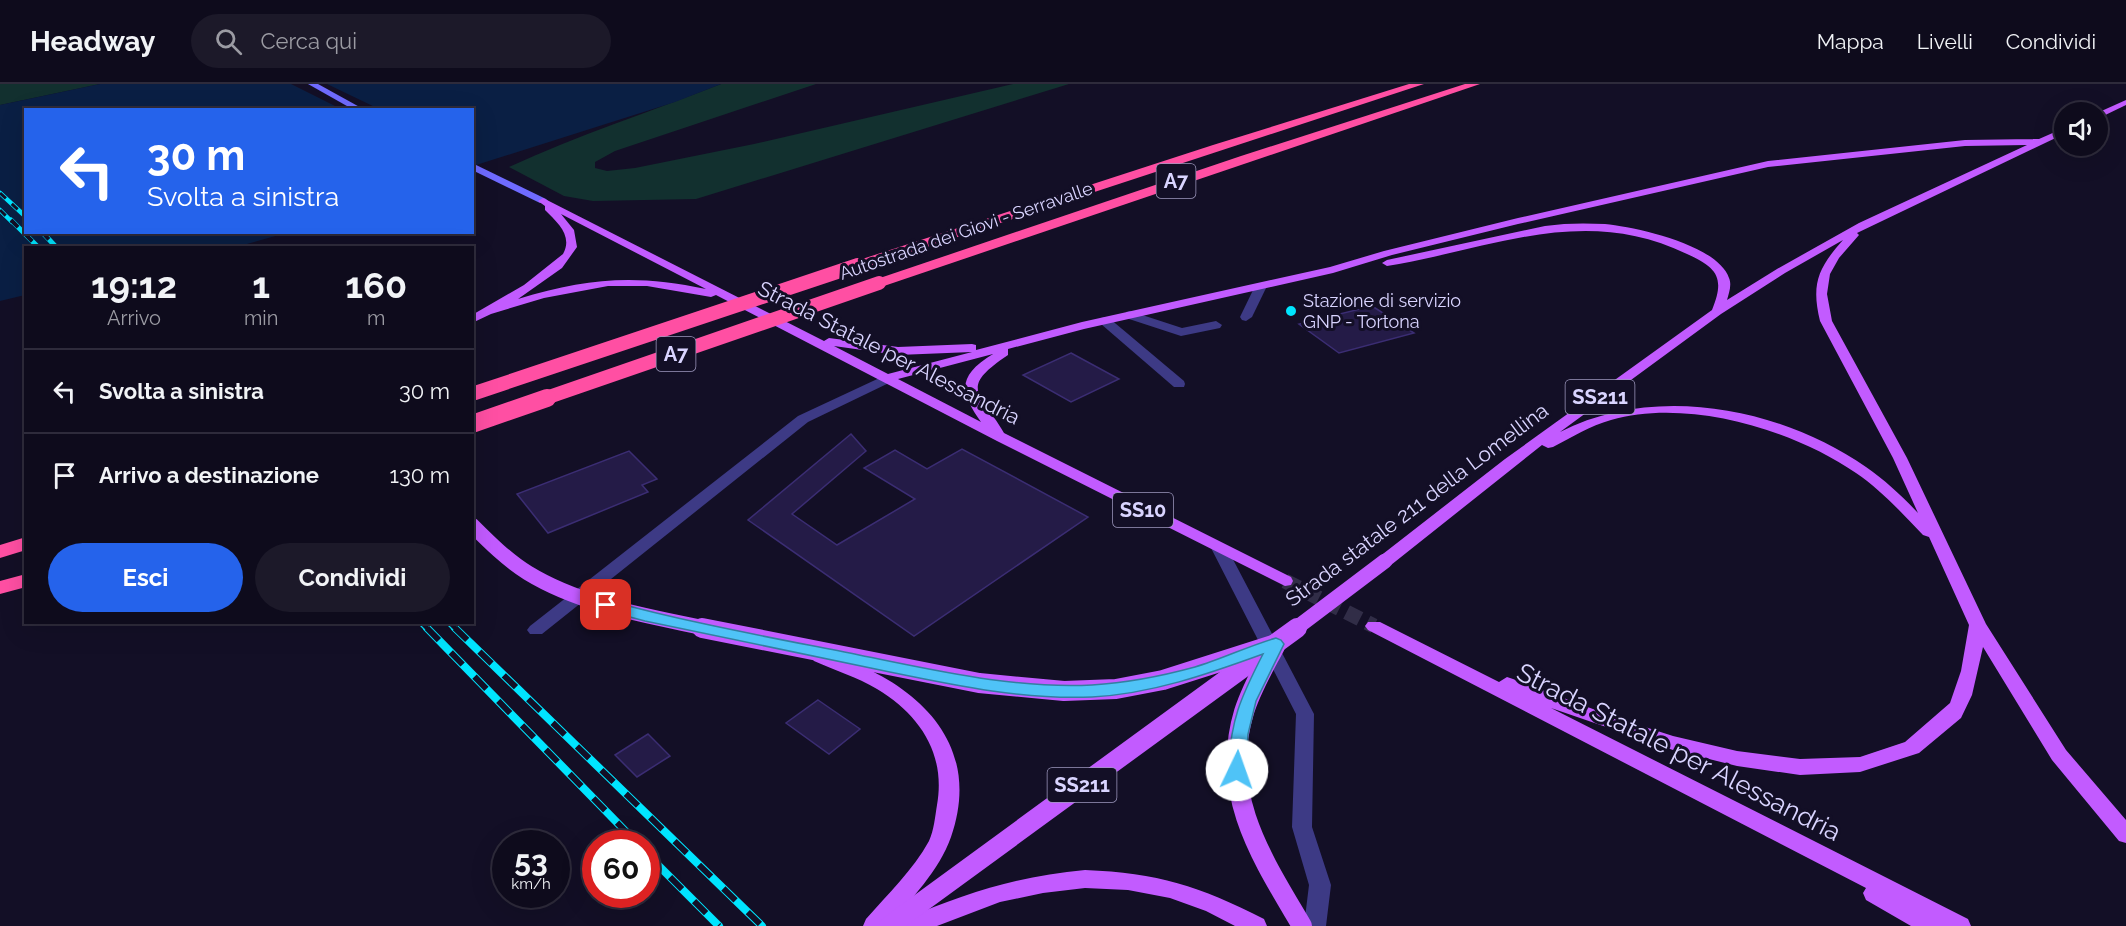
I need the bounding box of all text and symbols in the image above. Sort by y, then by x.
search box [191,14,611,68]
text: Headway [30,25,155,58]
icon: search [212,25,245,58]
text: Cerca qui [260,28,357,54]
text: Mappa [1817,29,1884,54]
text: Livelli [1917,29,1973,54]
text: Condividi [2006,29,2096,54]
map controls [2054,102,2108,156]
button: sound [2054,102,2108,156]
text: 30 m [147,131,245,180]
icon: left [48,132,126,210]
road number: A7 [1156,164,1196,198]
street label: Autostrada dei Giovi - Serravalle [836,177,1096,284]
text: Svolta a sinistra [147,181,339,212]
text: 19:12 [91,264,177,306]
text: 1 [252,264,270,306]
text: 160 [345,264,407,306]
street label: Strada Statale per Alessandria [754,275,1024,430]
place label: Stazione di servizio GNP - Tortona [1303,290,1461,332]
marker: Stazione di servizio GNP - Tortona [1284,304,1298,318]
text: Arrivo [107,306,161,330]
text: min [244,306,278,330]
text: m [367,306,385,330]
road number: A7 [656,337,696,371]
icon: left [48,375,81,408]
text: Svolta a sinistra [99,378,264,404]
text: 30 m [399,378,450,404]
road number: SS211 [1566,380,1634,414]
street label: Strada statale 211 della Lomellina [1280,398,1553,612]
icon: arrive [48,459,81,492]
text: Arrivo a destinazione [99,462,319,488]
text: 130 m [390,462,450,488]
road number: SS10 [1113,493,1173,527]
button: Esci [48,543,243,612]
button: Condividi [255,543,450,612]
pin [580,579,631,630]
icon: arrive [589,588,622,621]
street label: Strada Statale per Alessandria [1512,657,1846,847]
position arrow [1205,738,1269,802]
road number: SS211 [1048,768,1116,802]
speed limit sign: 60 [582,830,660,908]
text: 53 [514,844,548,879]
text: km/h [511,875,551,893]

